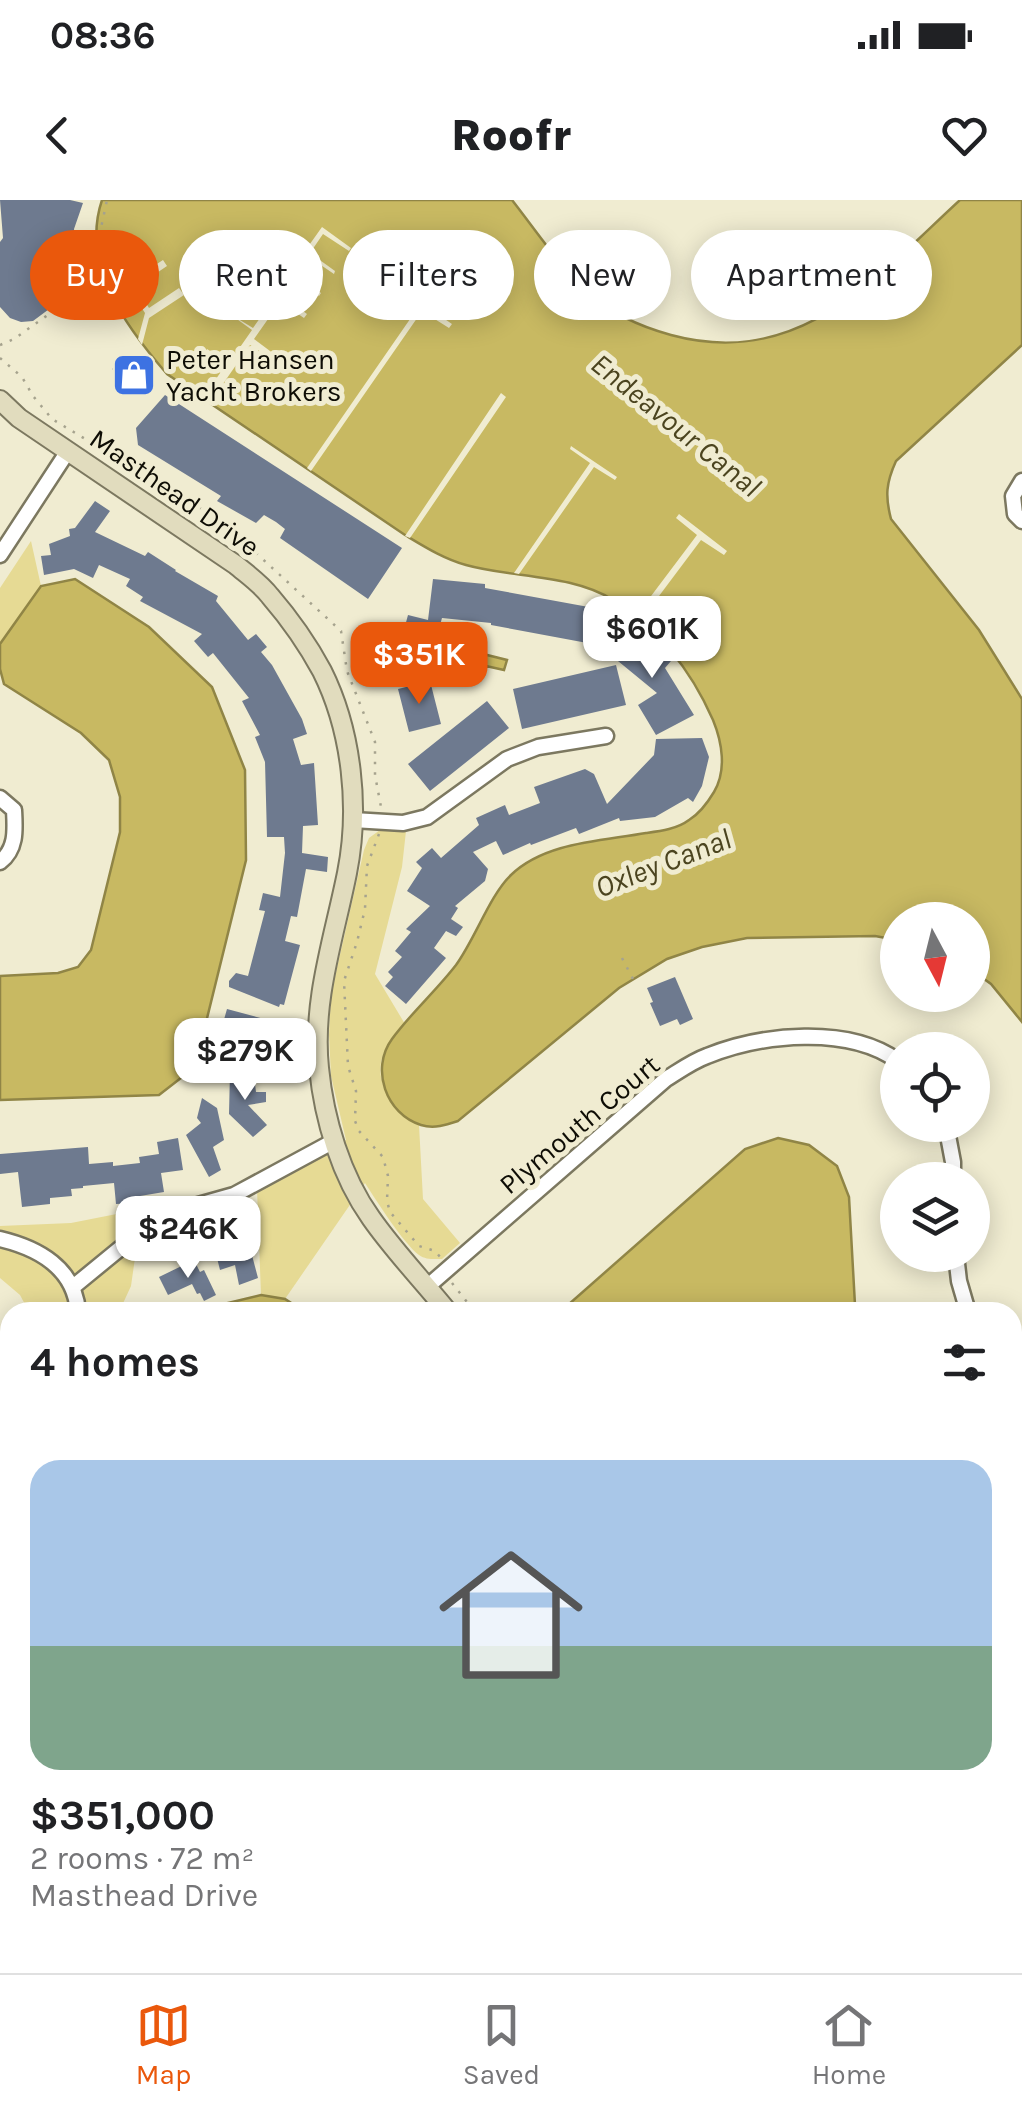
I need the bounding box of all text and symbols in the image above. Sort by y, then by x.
text: 08:36 [50,13,156,58]
icon: back [30,108,85,163]
icon: heart [937,108,992,163]
text: Roofr [451,109,571,161]
chip: Buy [30,230,159,320]
chip: Rent [179,230,323,320]
chip: Filters [343,230,514,320]
chip: New [534,230,671,320]
chip: Apartment [691,230,932,320]
place label: Peter Hansen Yacht Brokers [166,343,341,408]
water label: Endeavour Canal [584,345,768,505]
shop icon: Peter Hansen Yacht Brokers [111,352,157,398]
street label: Masthead Drive [83,422,266,563]
pin: $601K [582,596,722,681]
text: $601K [605,610,699,647]
pin: $351K [349,622,489,707]
text: $351K [373,636,465,673]
water label: Oxley Canal [590,821,736,905]
north arrow [880,902,990,1012]
map controls [880,902,990,1272]
pin: $279K [175,1018,315,1103]
text: $279K [196,1032,294,1069]
button: locate [880,1032,990,1142]
street label: Plymouth Court [493,1048,666,1201]
button: layers [880,1162,990,1272]
pin: $246K [118,1196,258,1281]
text: $246K [138,1210,238,1247]
icon: filters [937,1335,992,1390]
text: 4 homes [30,1337,200,1387]
icon: home [421,1525,601,1705]
text: $351,000 [30,1790,215,1840]
text: 2 rooms · 72 m² [30,1840,254,1877]
text: Masthead Drive [30,1877,258,1914]
tab: Map [136,1998,191,2091]
tab: Saved [463,1998,540,2091]
tab: Home [812,1998,886,2091]

